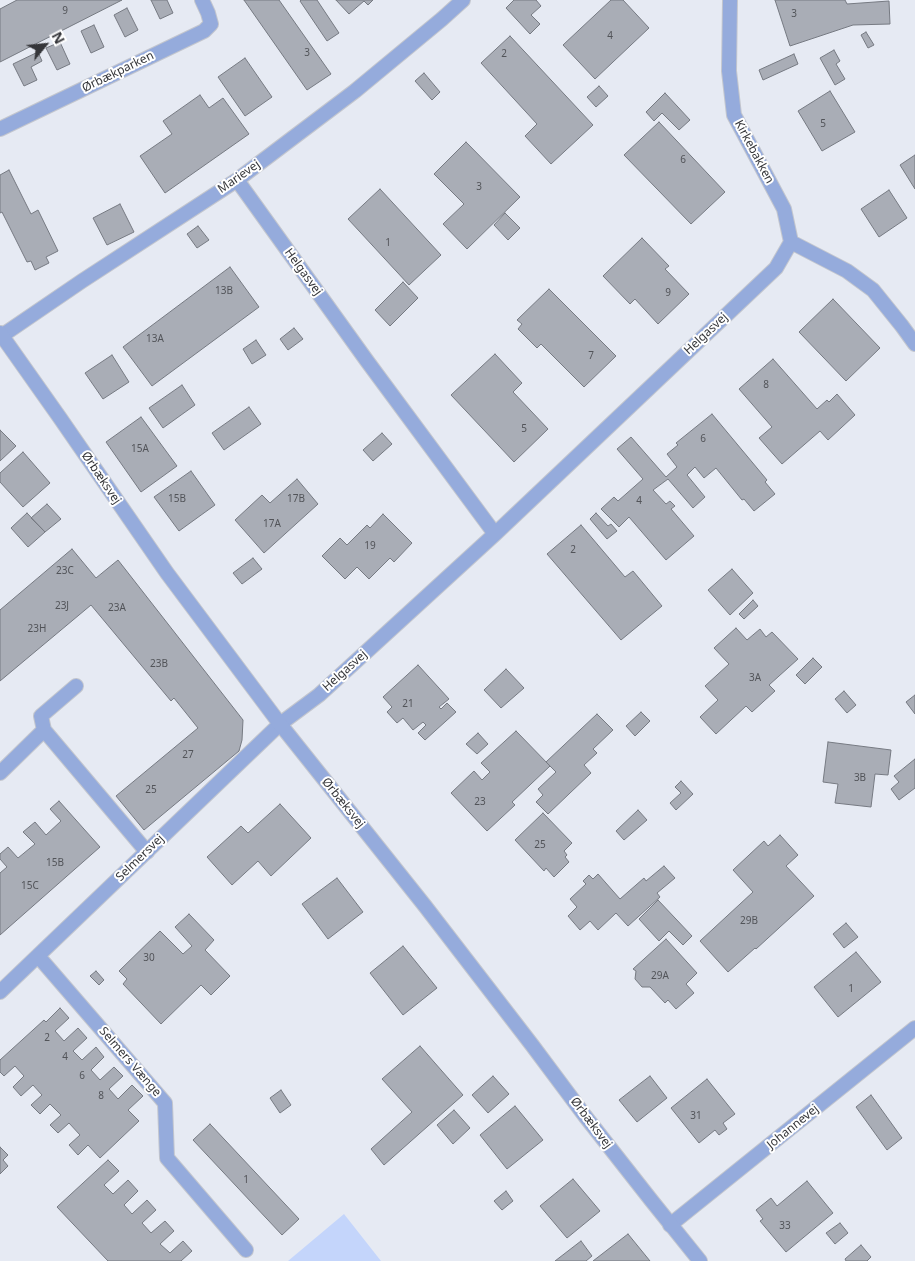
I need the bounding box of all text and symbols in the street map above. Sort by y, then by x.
house number: 9 [62,5,68,17]
house number: 3 [791,8,797,20]
north arrow [20,20,70,70]
text: N [48,28,70,47]
house number: 4 [607,30,613,42]
house number: 3 [304,47,310,59]
street label: Ørbækparken [80,48,156,96]
house number: 2 [501,48,507,60]
street label: Kirkebakken [731,118,777,186]
house number: 5 [820,118,826,130]
house number: 6 [680,154,686,166]
street label: Marievej [215,157,263,197]
house number: 3 [476,181,482,193]
house number: 1 [385,237,391,249]
street label: Helgasvej [281,246,325,298]
house number: 13B [215,285,233,297]
house number: 9 [665,287,671,299]
street label: Helgasvej [681,310,731,358]
house number: 13A [146,333,164,345]
house number: 7 [588,350,594,362]
house number: 8 [763,379,769,391]
house number: 5 [521,423,527,435]
house number: 6 [700,433,706,445]
house number: 15A [131,443,149,455]
street label: Ørbæksvej [78,449,124,507]
house number: 15B [168,493,186,505]
house number: 17B [287,493,305,505]
house number: 4 [636,495,642,507]
house number: 17A [263,518,281,530]
house number: 19 [364,540,376,552]
house number: 2 [570,544,576,556]
house number: 23C [56,565,74,577]
house number: 23J [55,600,69,612]
house number: 23A [108,602,126,614]
house number: 23H [28,623,46,635]
street label: Helgasvej [320,647,370,695]
house number: 23B [150,658,168,670]
house number: 3A [749,672,761,684]
house number: 21 [402,698,414,710]
house number: 27 [182,749,194,761]
house number: 3B [854,772,866,784]
street label: Ørbæksvej [318,775,368,831]
house number: 25 [145,784,157,796]
house number: 23 [474,796,486,808]
street label: Selmersvej [113,832,167,884]
house number: 25 [534,839,546,851]
house number: 15B [46,857,64,869]
house number: 15C [21,880,39,892]
house number: 29B [740,915,758,927]
house number: 30 [143,952,155,964]
house number: 29A [651,970,669,982]
house number: 1 [848,983,854,995]
street label: Selmers Vænge [96,1024,164,1100]
house number: 2 [44,1032,50,1044]
house number: 4 [62,1051,68,1063]
house number: 6 [79,1070,85,1082]
house number: 8 [98,1090,104,1102]
street label: Ørbæksvej [567,1095,615,1151]
street label: Johannevej [764,1102,822,1152]
house number: 31 [690,1110,702,1122]
house number: 1 [243,1174,249,1186]
house number: 33 [779,1220,791,1232]

